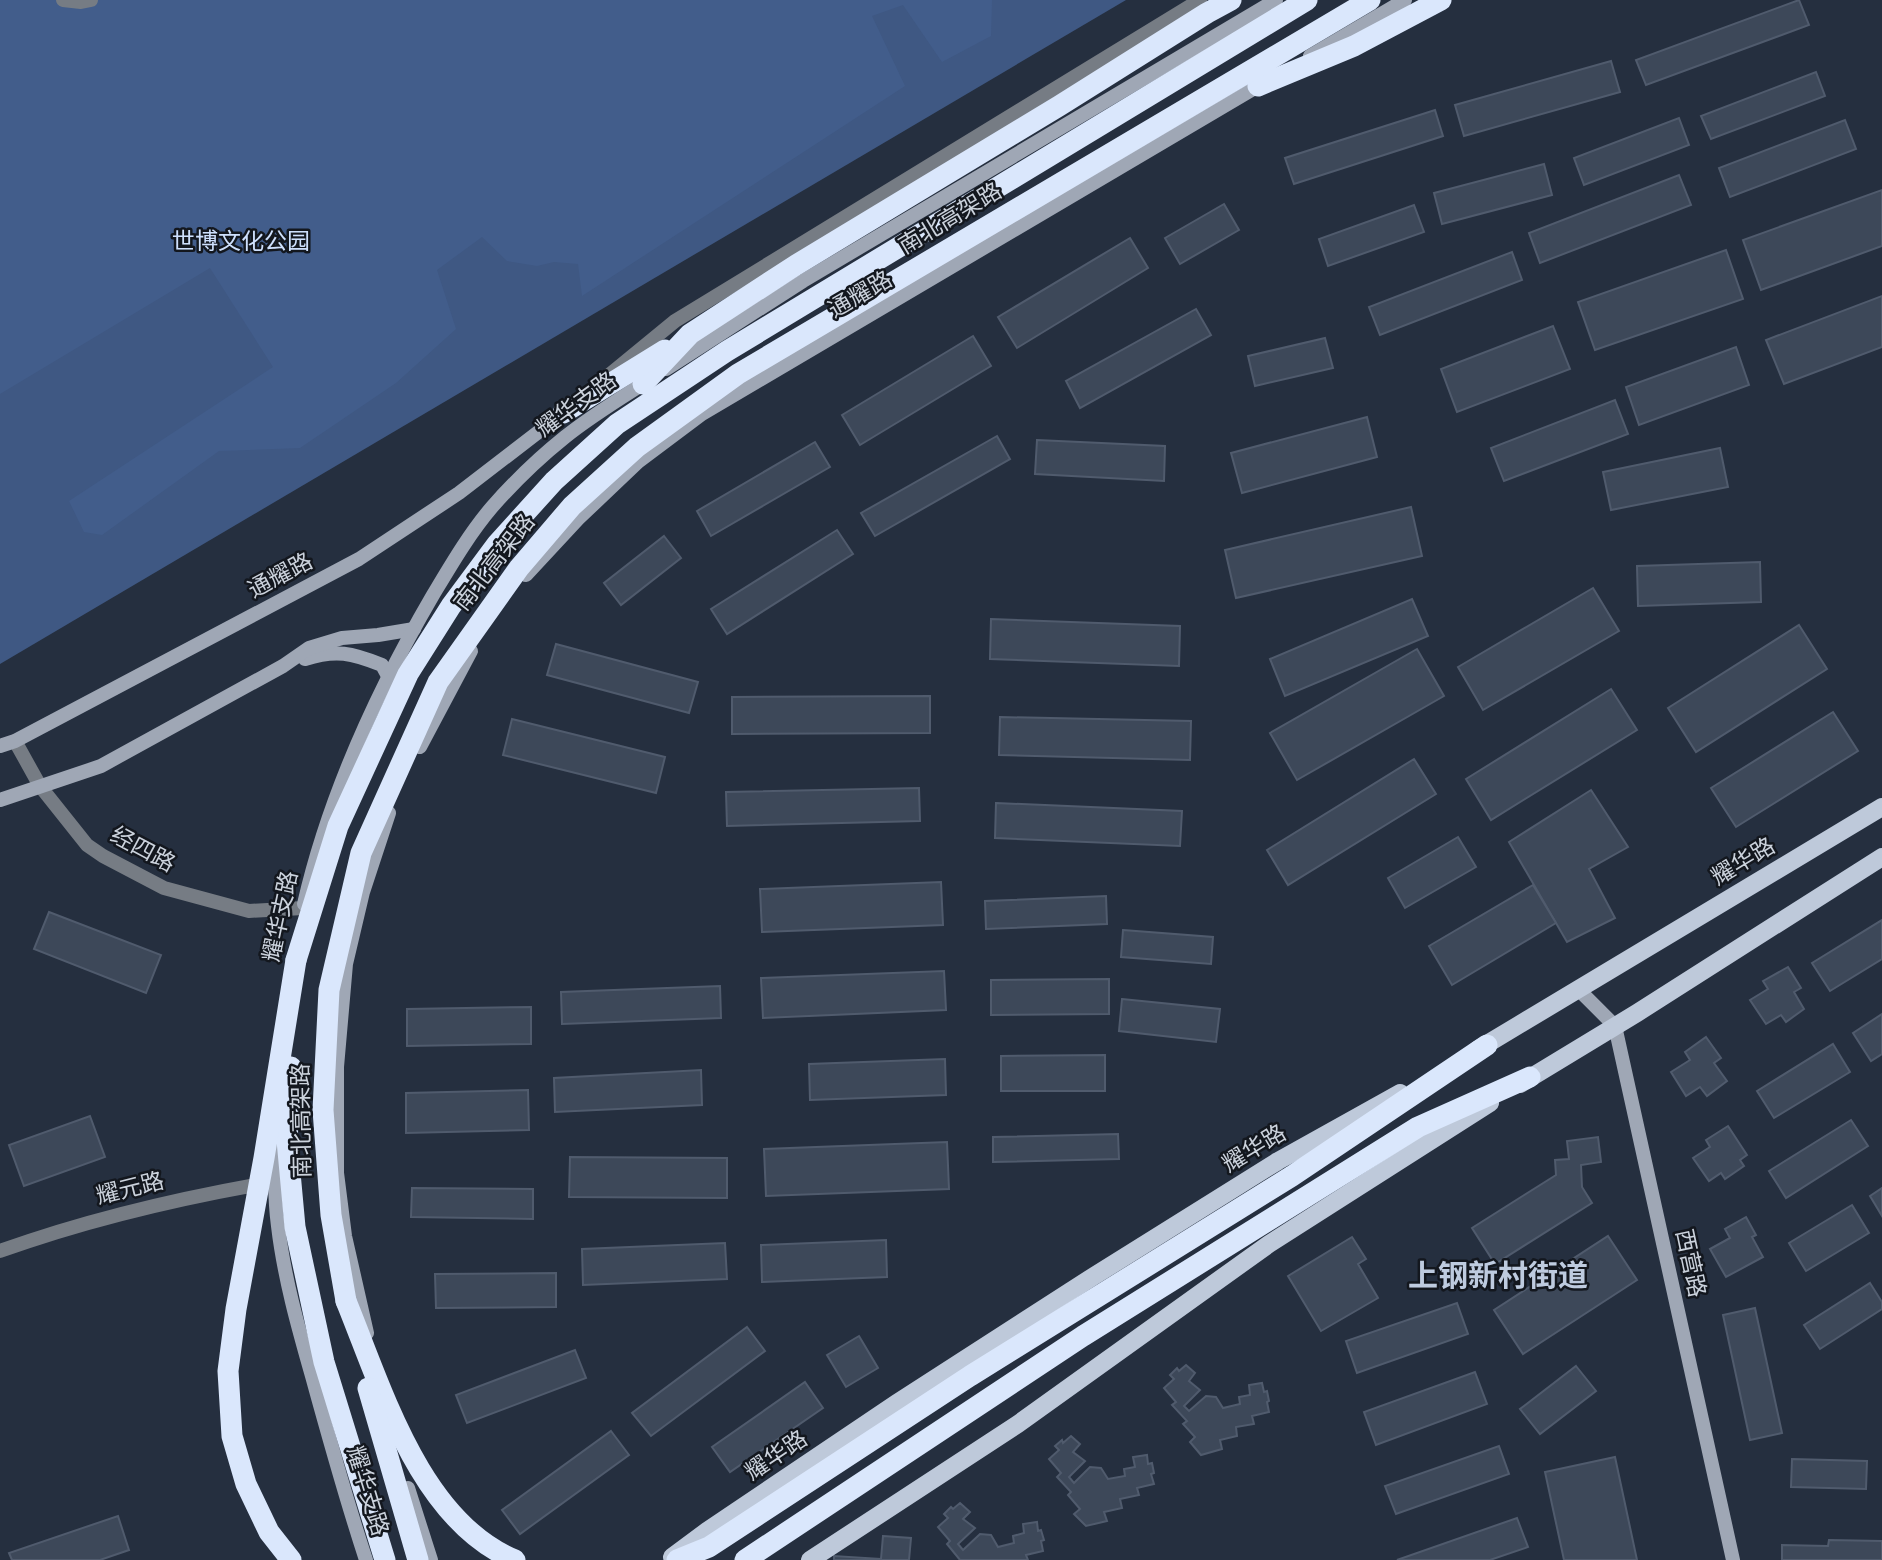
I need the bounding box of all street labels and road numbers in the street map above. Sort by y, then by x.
street label: 南北高架路 [893,176,1007,260]
street label: 通耀路 [823,264,897,324]
street label: 耀华支路 [530,365,622,443]
street label: 南北高架路 [447,507,541,617]
street label: 通耀路 [242,546,318,604]
street label: 经四路 [105,820,181,878]
street label: 耀华路 [1706,830,1780,892]
street label: 耀华支路 [256,868,304,964]
street label: 南北高架路 [285,1063,317,1179]
street label: 耀华路 [1217,1117,1291,1179]
street label: 耀元路 [93,1165,167,1211]
street label: 西营路 [1669,1226,1713,1300]
street label: 耀华路 [739,1423,813,1487]
street label: 耀华支路 [340,1443,396,1539]

